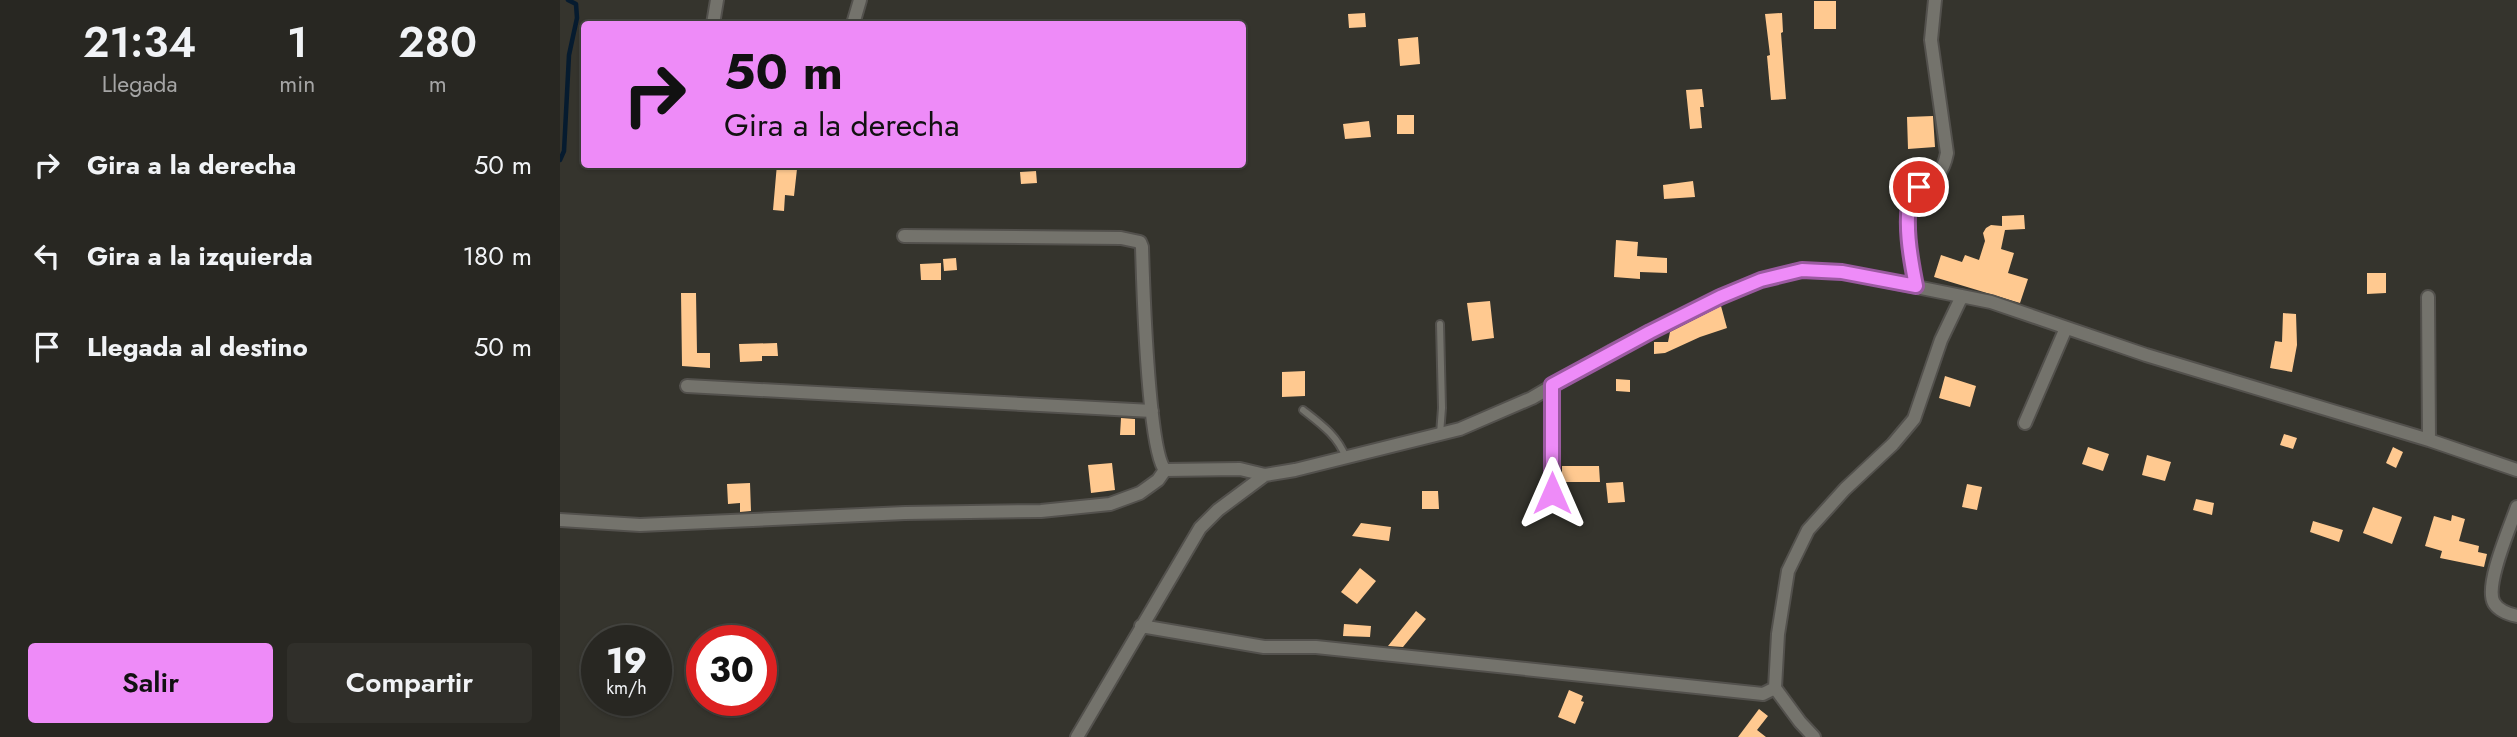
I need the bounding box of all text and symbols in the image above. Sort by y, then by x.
text: 21:34 [83,12,196,73]
text: 1 [287,12,308,73]
text: 280 [398,12,477,73]
text: 50 m [724,37,843,107]
icon: right [609,49,700,140]
text: Llegada [102,67,178,101]
text: min [279,67,315,101]
text: m [429,67,447,101]
text: Gira a la derecha [724,102,960,148]
icon: right [28,146,66,184]
text: Gira a la derecha [87,146,296,184]
text: 50 m [474,146,532,184]
pin [1889,157,1949,217]
icon: arrive [1900,168,1938,206]
icon: left [28,237,66,275]
text: Gira a la izquierda [87,237,313,275]
text: 180 m [462,237,532,275]
icon: arrive [28,328,66,366]
text: Llegada al destino [87,328,308,366]
text: 50 m [474,328,532,366]
position arrow [1515,456,1589,530]
speed limit sign: 30 [686,625,777,716]
text: 19 [606,636,647,686]
button: Salir [28,643,273,723]
button: Compartir [287,643,532,723]
text: km/h [606,675,647,701]

